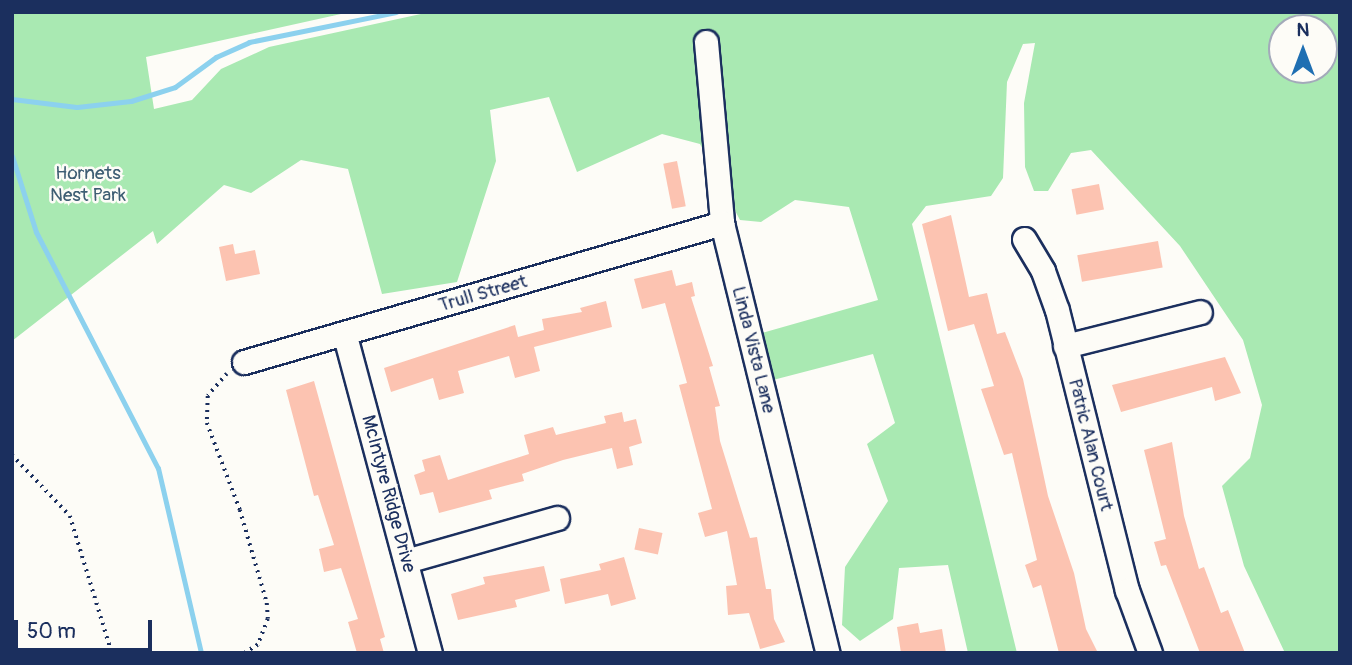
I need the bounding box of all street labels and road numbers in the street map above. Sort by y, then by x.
street label: Trull Street [436,270,530,318]
street label: Linda Vista Lane [726,284,780,416]
street label: Patric Alan Court [1063,377,1117,513]
street label: McIntyre Ridge Drive [356,413,420,575]

